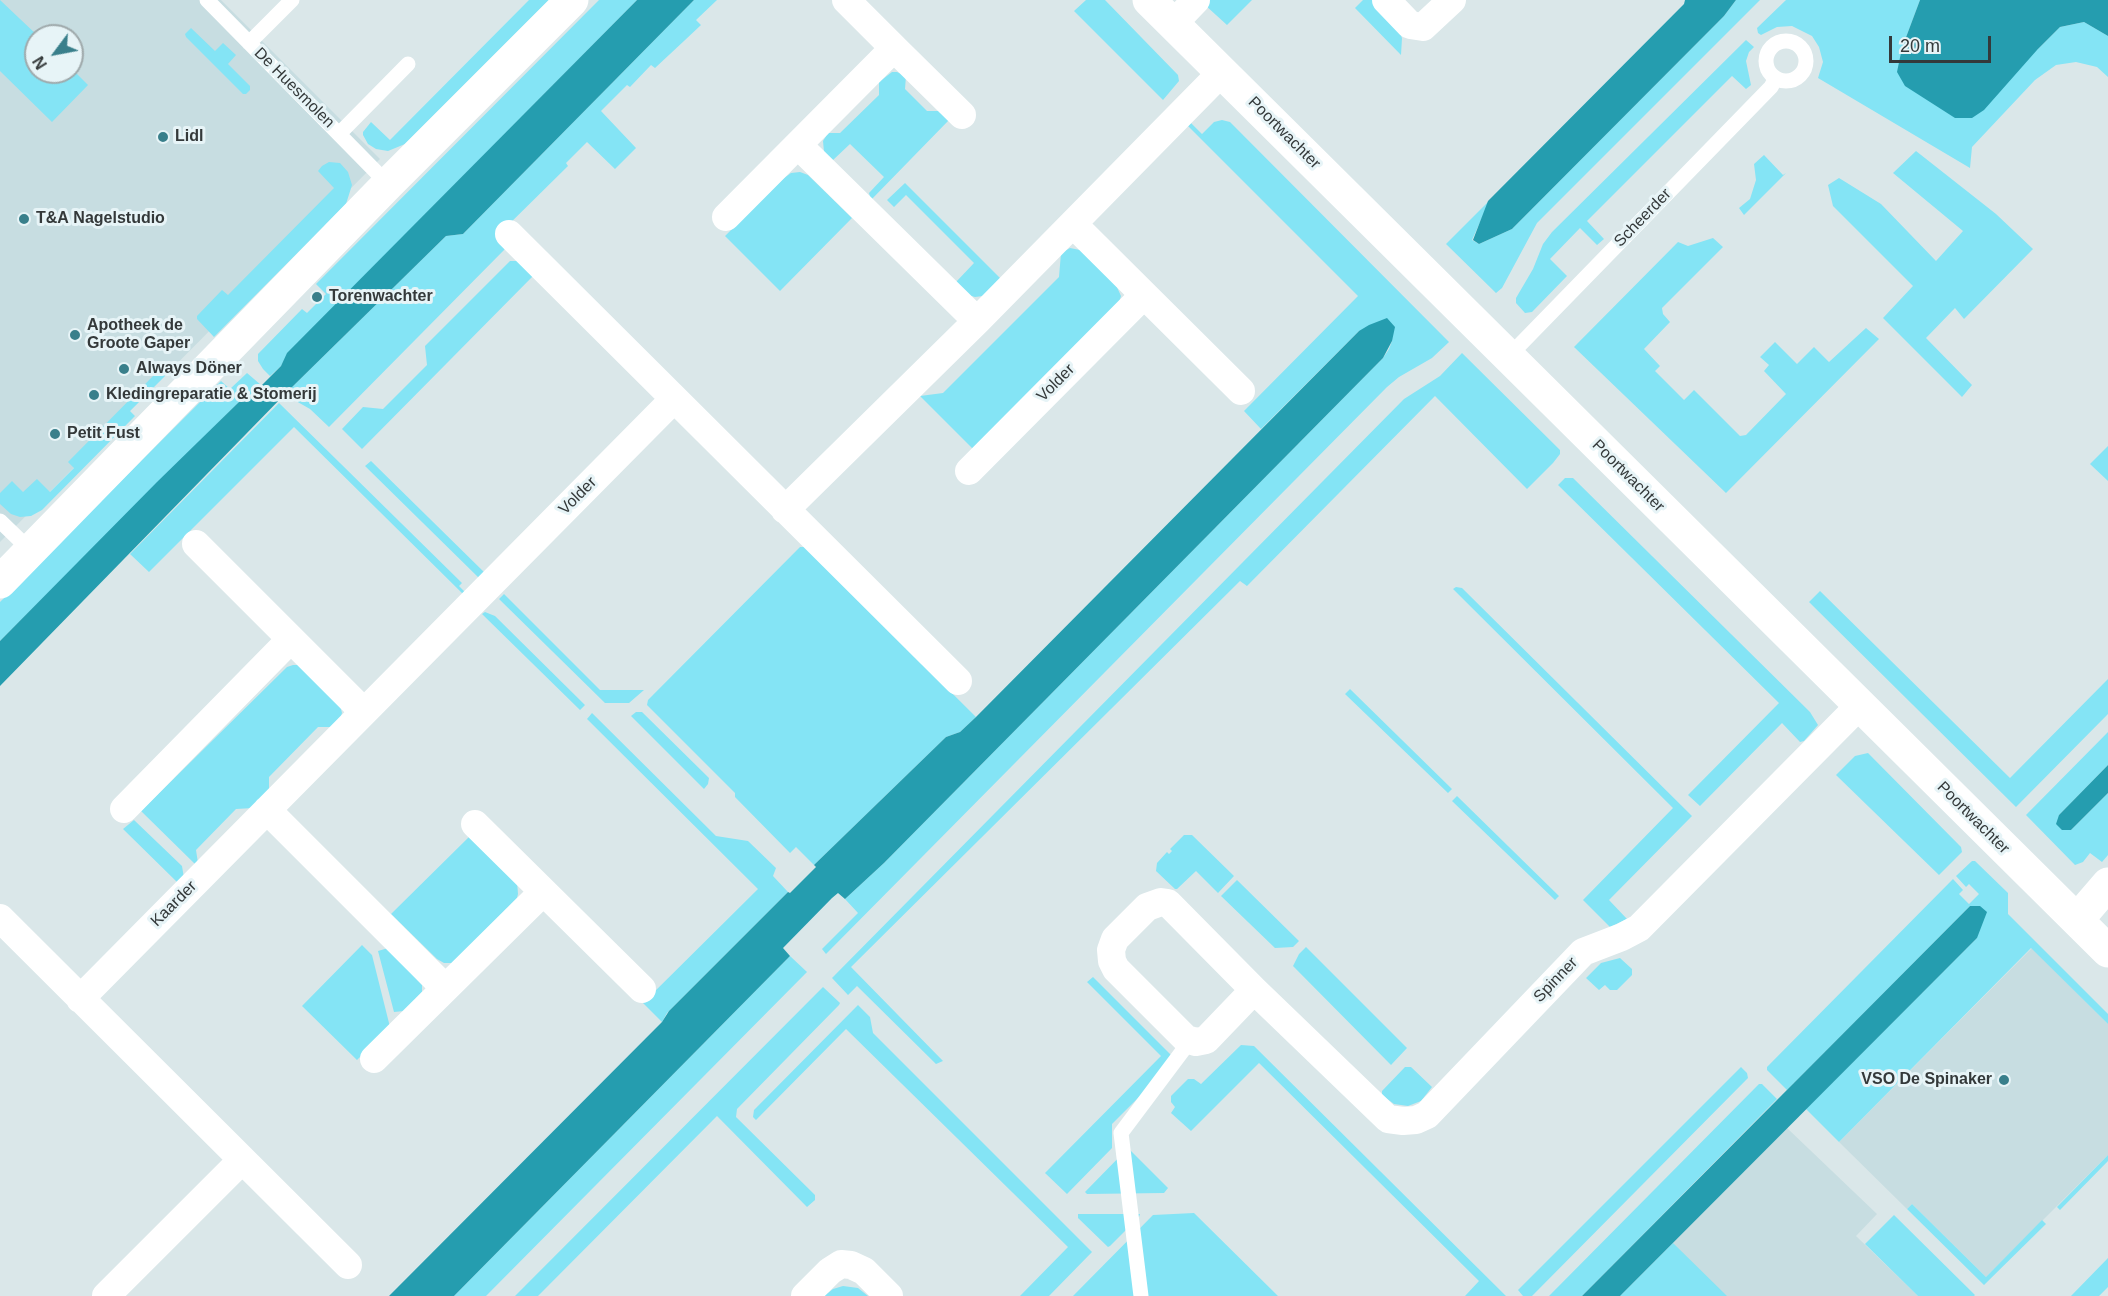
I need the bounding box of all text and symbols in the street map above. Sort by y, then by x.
north arrow [24,24,84,84]
scale bar [1892,24,1994,62]
text: 20 m [1900,36,1940,56]
street label: De Huesmolen [250,44,338,132]
text: N [30,53,50,72]
street label: Poortwachter [1244,93,1324,173]
place label: Lidl [175,127,203,147]
marker: Lidl [156,130,170,144]
street label: Scheerder [1610,185,1676,251]
place label: T&A Nagelstudio [36,209,165,229]
marker: T&A Nagelstudio [17,212,31,226]
place label: Torenwachter [329,287,433,307]
marker: Torenwachter [310,290,324,304]
place label: Apotheek de Groote Gaper [87,316,190,354]
marker: Apotheek de Groote Gaper [68,328,82,342]
place label: Always Döner [136,359,242,379]
street label: Volder [1033,360,1079,406]
marker: Always Döner [117,362,131,376]
place label: Kledingreparatie & Stomerij [106,385,317,405]
marker: Kledingreparatie & Stomerij [87,388,101,402]
place label: Petit Fust [67,424,140,444]
marker: Petit Fust [48,427,62,441]
street label: Poortwachter [1588,436,1668,516]
street label: Volder [555,473,601,519]
street label: Poortwachter [1933,778,2013,858]
street label: Kaarder [147,877,201,931]
street label: Spinner [1530,953,1582,1007]
place label: VSO De Spinaker [1861,1070,1992,1090]
marker: VSO De Spinaker [1997,1073,2011,1087]

